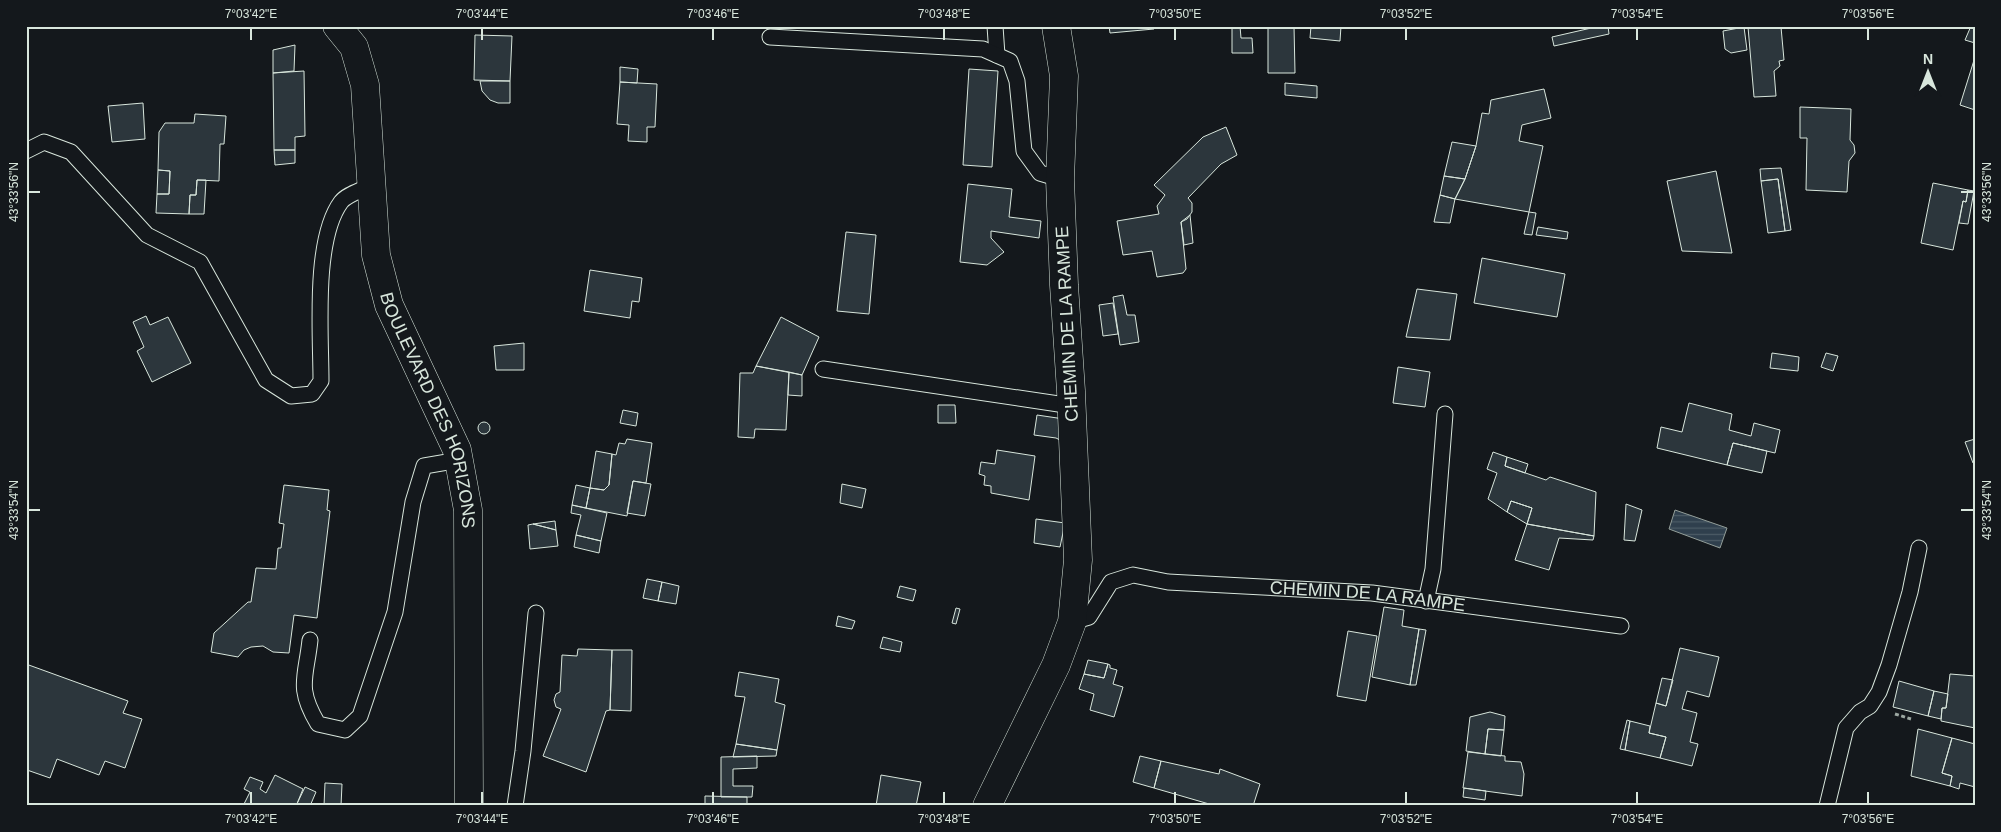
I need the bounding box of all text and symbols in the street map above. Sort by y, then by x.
text: 7°03'42"E [225,7,277,21]
text: 7°03'44"E [456,7,508,21]
text: 7°03'46"E [687,7,739,21]
text: 7°03'48"E [918,7,970,21]
text: 7°03'50"E [1149,7,1201,21]
text: 7°03'52"E [1380,7,1432,21]
text: 7°03'54"E [1611,7,1663,21]
text: 7°03'56"E [1842,7,1894,21]
north arrow [1904,48,1954,98]
text: N [1923,51,1933,67]
text: 43°33'56"N [7,162,21,222]
text: 43°33'56"N [1980,162,1994,222]
street label: CHEMIN DE LA RAMPE [1052,226,1082,422]
street label: BOULEVARD DES HORIZONS [376,290,479,528]
text: 43°33'54"N [7,480,21,540]
text: 43°33'54"N [1980,480,1994,540]
street label: CHEMIN DE LA RAMPE [1269,578,1466,615]
text: 7°03'42"E [225,812,277,826]
text: 7°03'44"E [456,812,508,826]
text: 7°03'46"E [687,812,739,826]
text: 7°03'48"E [918,812,970,826]
text: 7°03'50"E [1149,812,1201,826]
text: 7°03'52"E [1380,812,1432,826]
text: 7°03'54"E [1611,812,1663,826]
text: 7°03'56"E [1842,812,1894,826]

